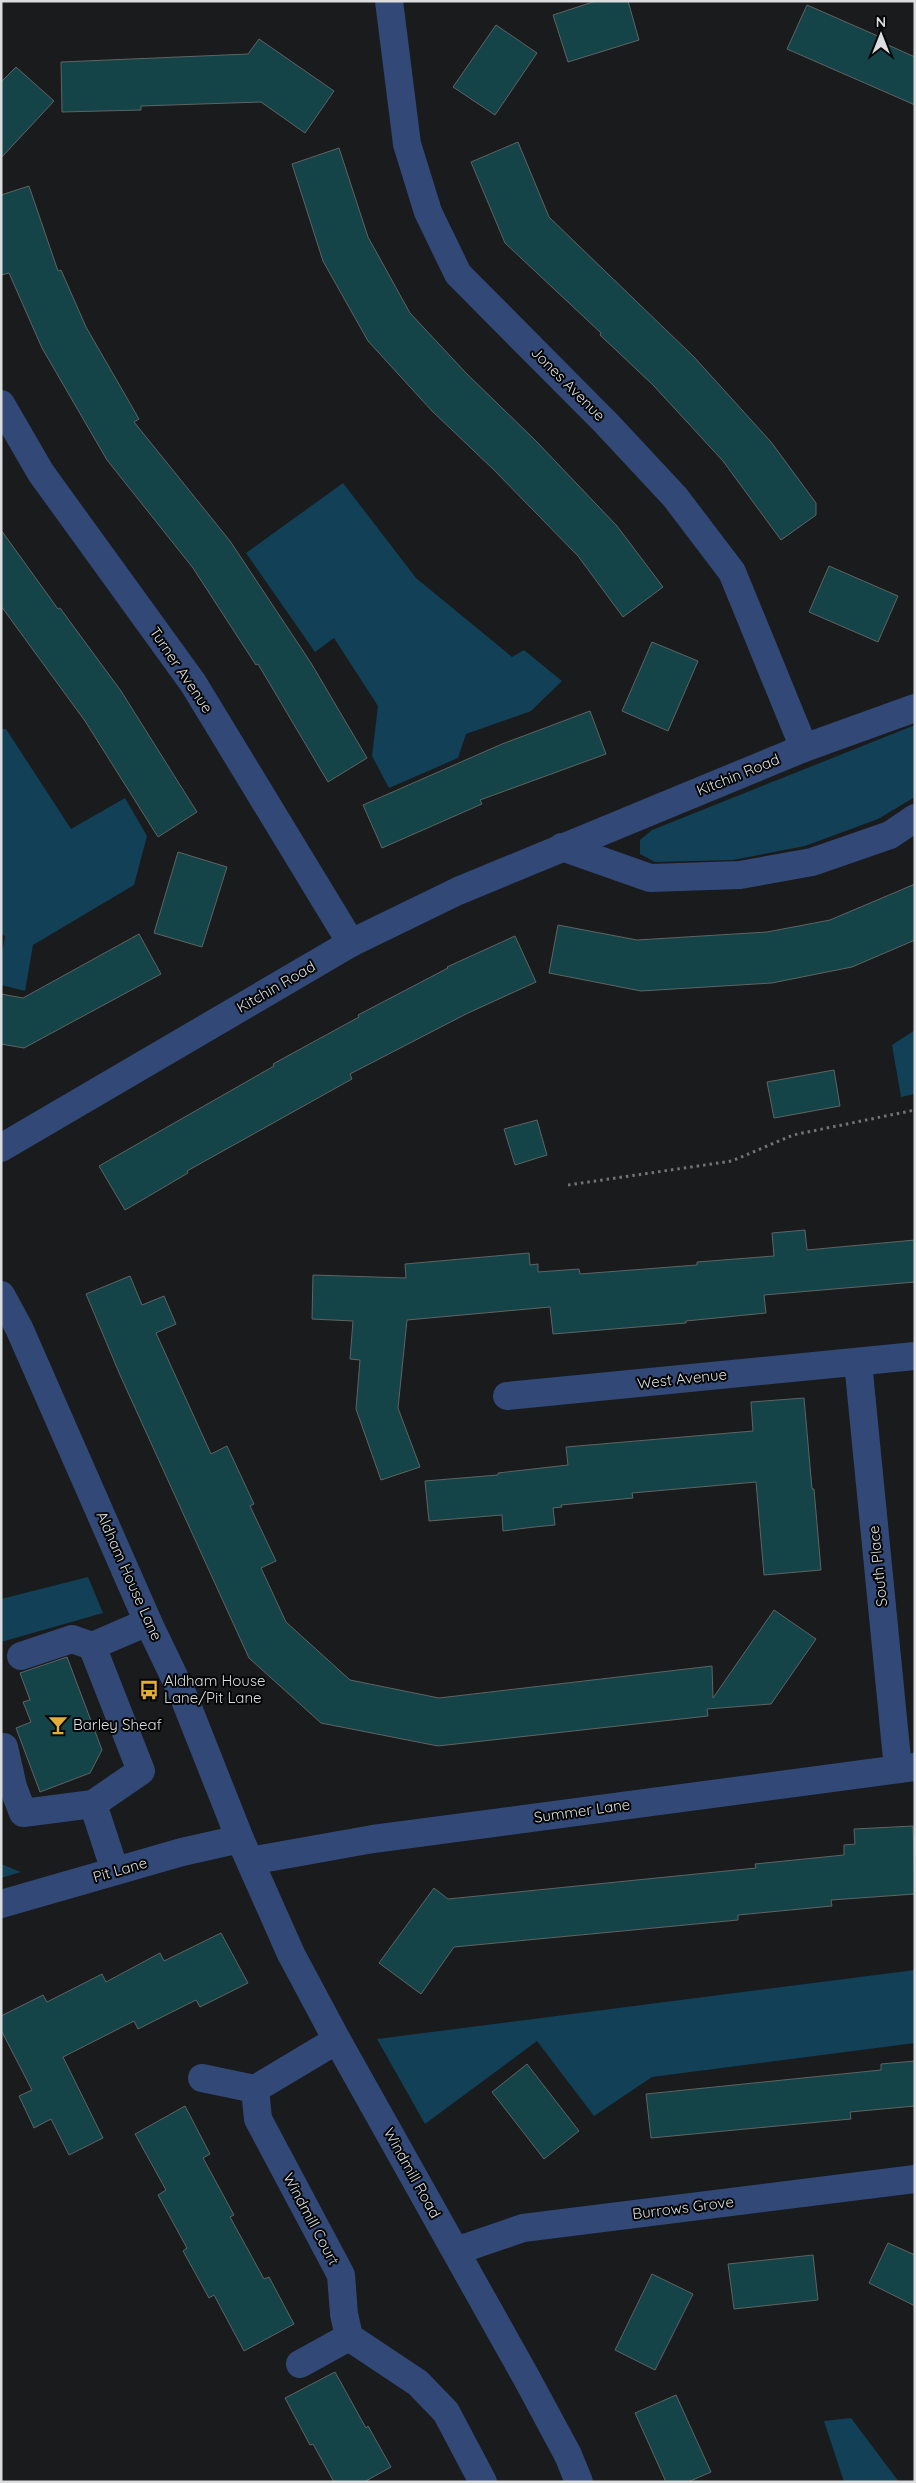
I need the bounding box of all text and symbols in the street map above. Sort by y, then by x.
north arrow [856,10,906,60]
text: N [876,13,886,31]
street label: Jones Avenue [527,343,609,425]
street label: Turner Avenue [146,623,217,716]
street label: Kitchin Road [694,749,782,800]
street label: Kitchin Road [233,956,319,1017]
street label: West Avenue [636,1364,728,1393]
street label: Aldham House Lane [92,1508,167,1643]
street label: South Place [864,1525,891,1608]
place label: Aldham House Lane/Pit Lane [164,1671,265,1707]
bus stop icon: Aldham House Lane/Pit Lane [138,1679,160,1701]
bar icon: Barley Sheaf [47,1714,69,1736]
place label: Barley Sheaf [73,1715,163,1734]
street label: Summer Lane [533,1794,631,1827]
street label: Pit Lane [91,1853,149,1886]
street label: Windmill Road [380,2124,445,2221]
street label: Windmill Court [279,2169,344,2268]
street label: Burrows Grove [631,2192,735,2223]

